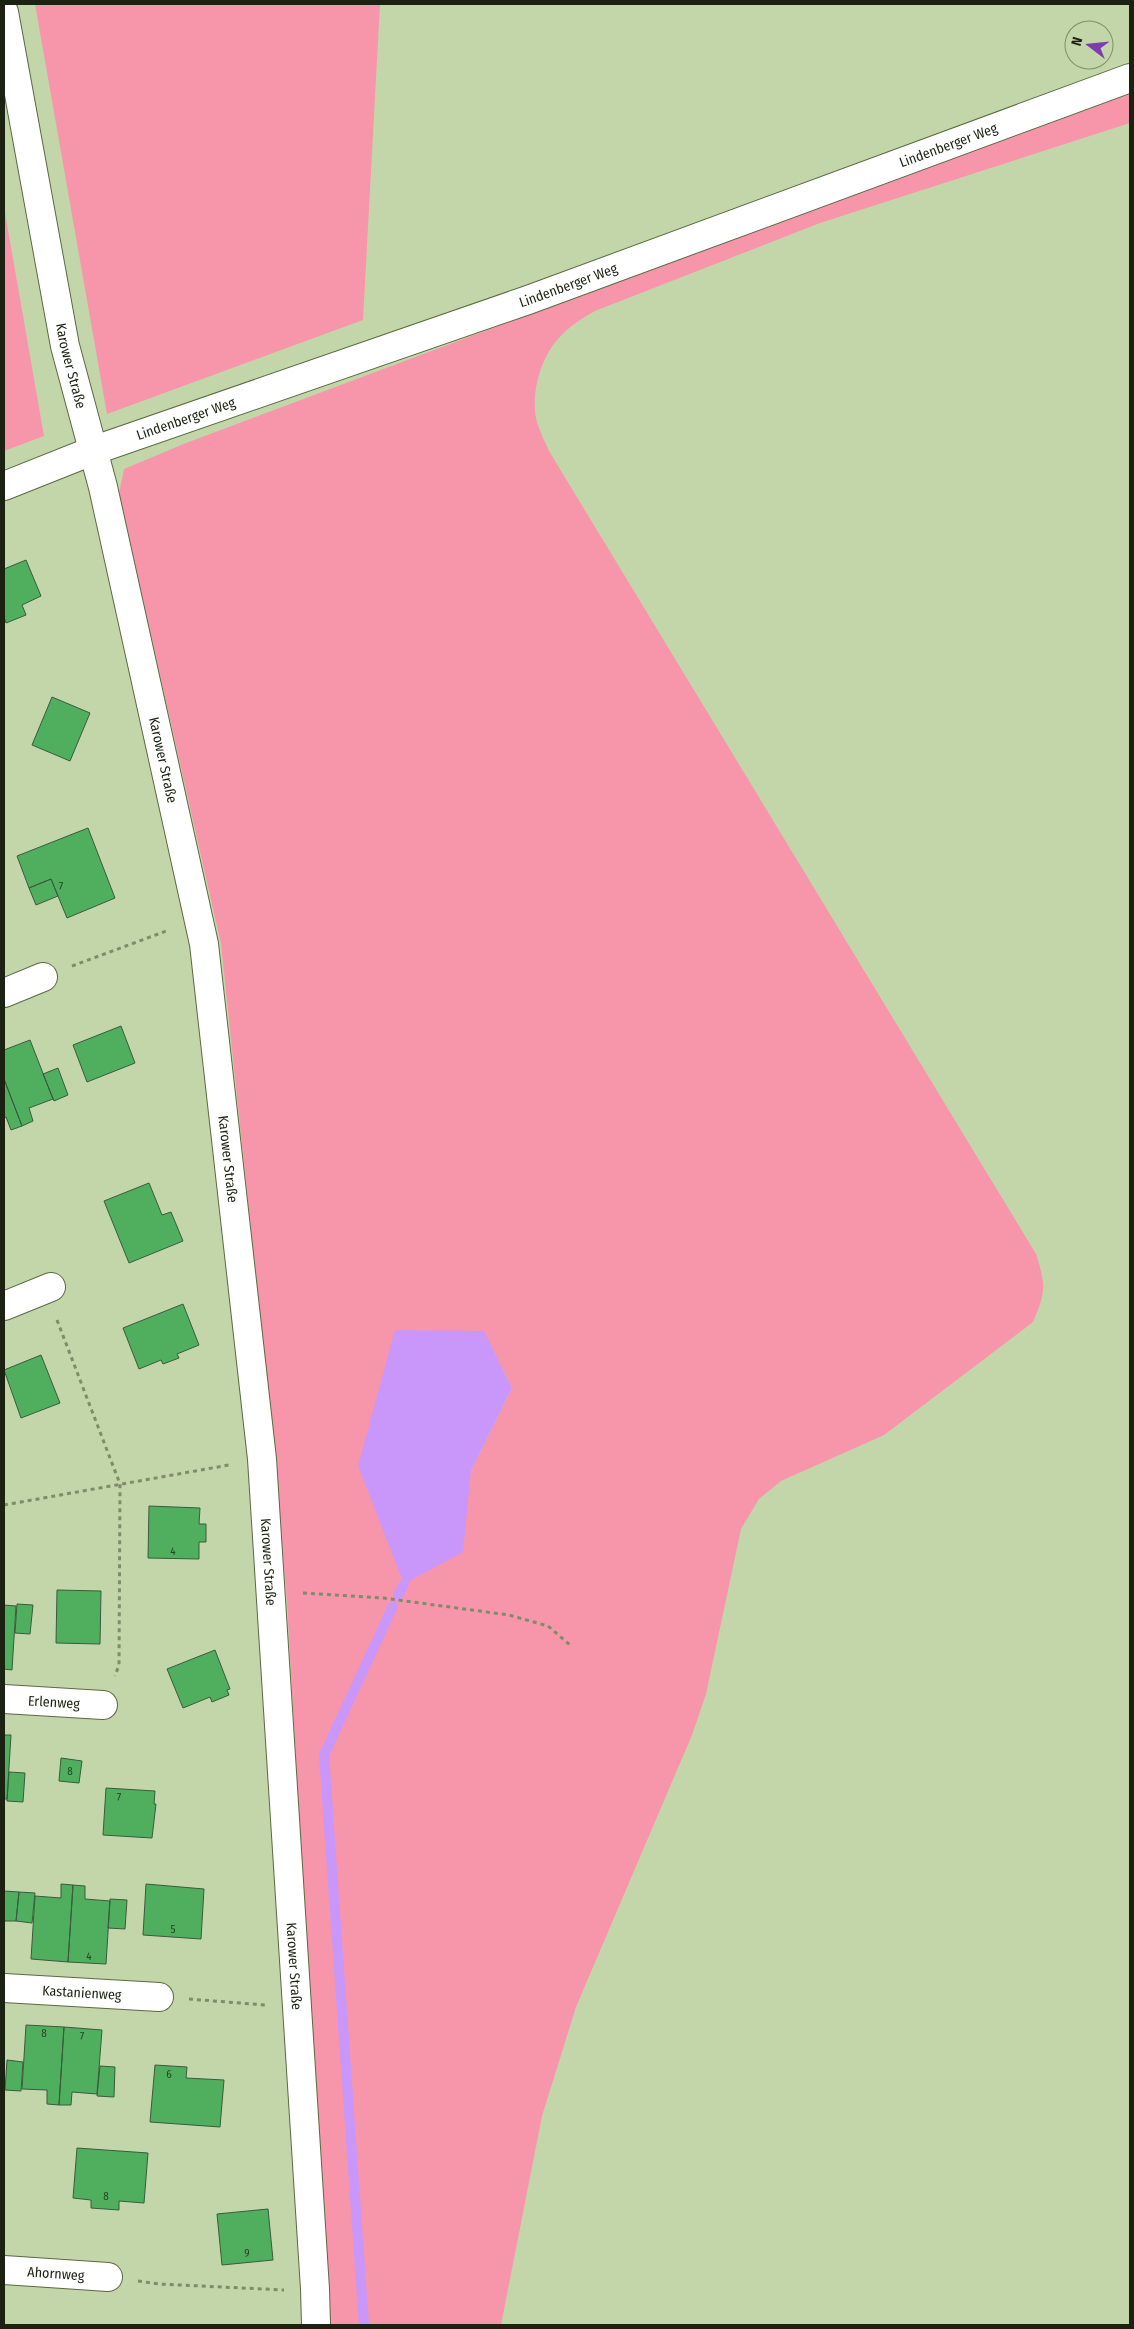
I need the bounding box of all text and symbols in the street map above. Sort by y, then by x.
north arrow [1064,20,1114,70]
text: N [1068,35,1086,48]
street label: Lindenberger Weg [897,119,1000,171]
street label: Lindenberger Weg [517,259,620,311]
street label: Karower Straße [52,322,90,410]
street label: Lindenberger Weg [134,393,238,443]
street label: Karower Straße [146,715,181,805]
house number: 7 [59,880,64,893]
street label: Karower Straße [215,1115,242,1204]
street label: Karower Straße [257,1518,280,1606]
house number: 4 [170,1545,176,1558]
street label: Erlenweg [27,1692,81,1712]
house number: 8 [67,1765,73,1778]
house number: 7 [117,1791,122,1804]
street label: Karower Straße [283,1922,306,2010]
house number: 5 [170,1923,176,1936]
house number: 4 [86,1950,92,1963]
street label: Kastanienweg [42,1982,122,2003]
house number: 8 [41,2027,47,2040]
house number: 7 [80,2030,85,2043]
house number: 6 [166,2068,172,2081]
house number: 8 [103,2190,109,2203]
house number: 9 [244,2247,250,2260]
street label: Ahornweg [27,2263,85,2284]

